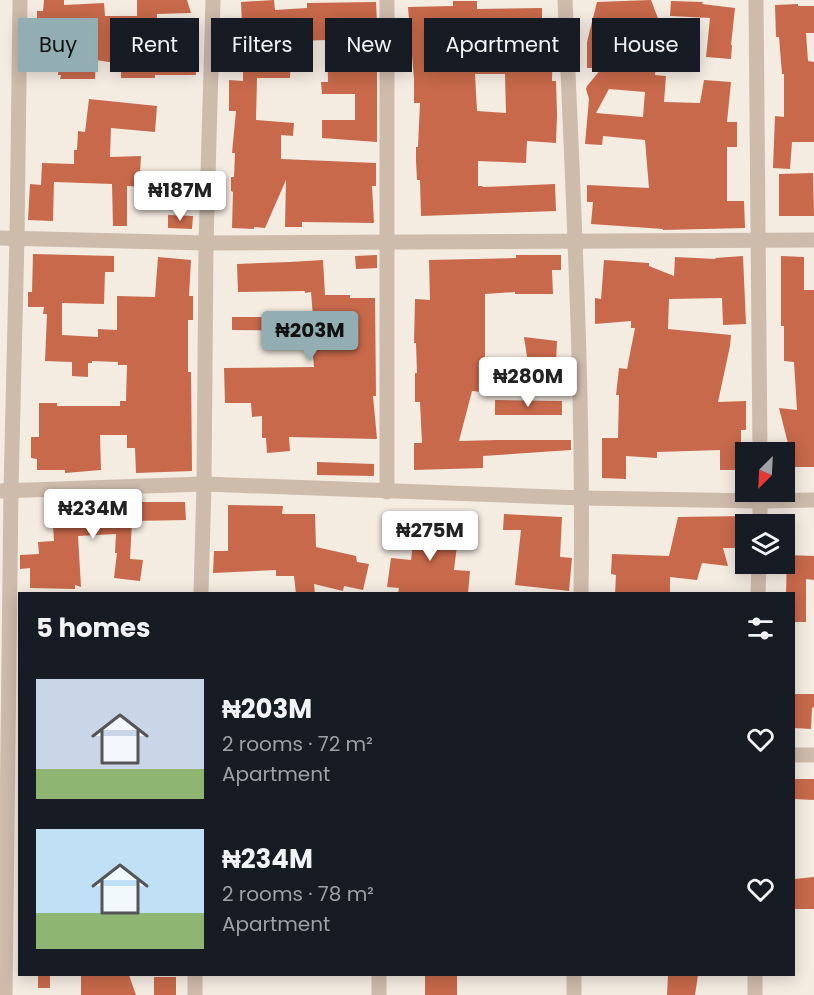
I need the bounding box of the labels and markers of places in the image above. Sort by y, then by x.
pin: ₦187M [138,171,222,222]
pin: ₦203M [268,311,352,362]
pin: ₦280M [486,357,570,408]
pin: ₦234M [51,489,135,540]
pin: ₦275M [388,511,472,562]

